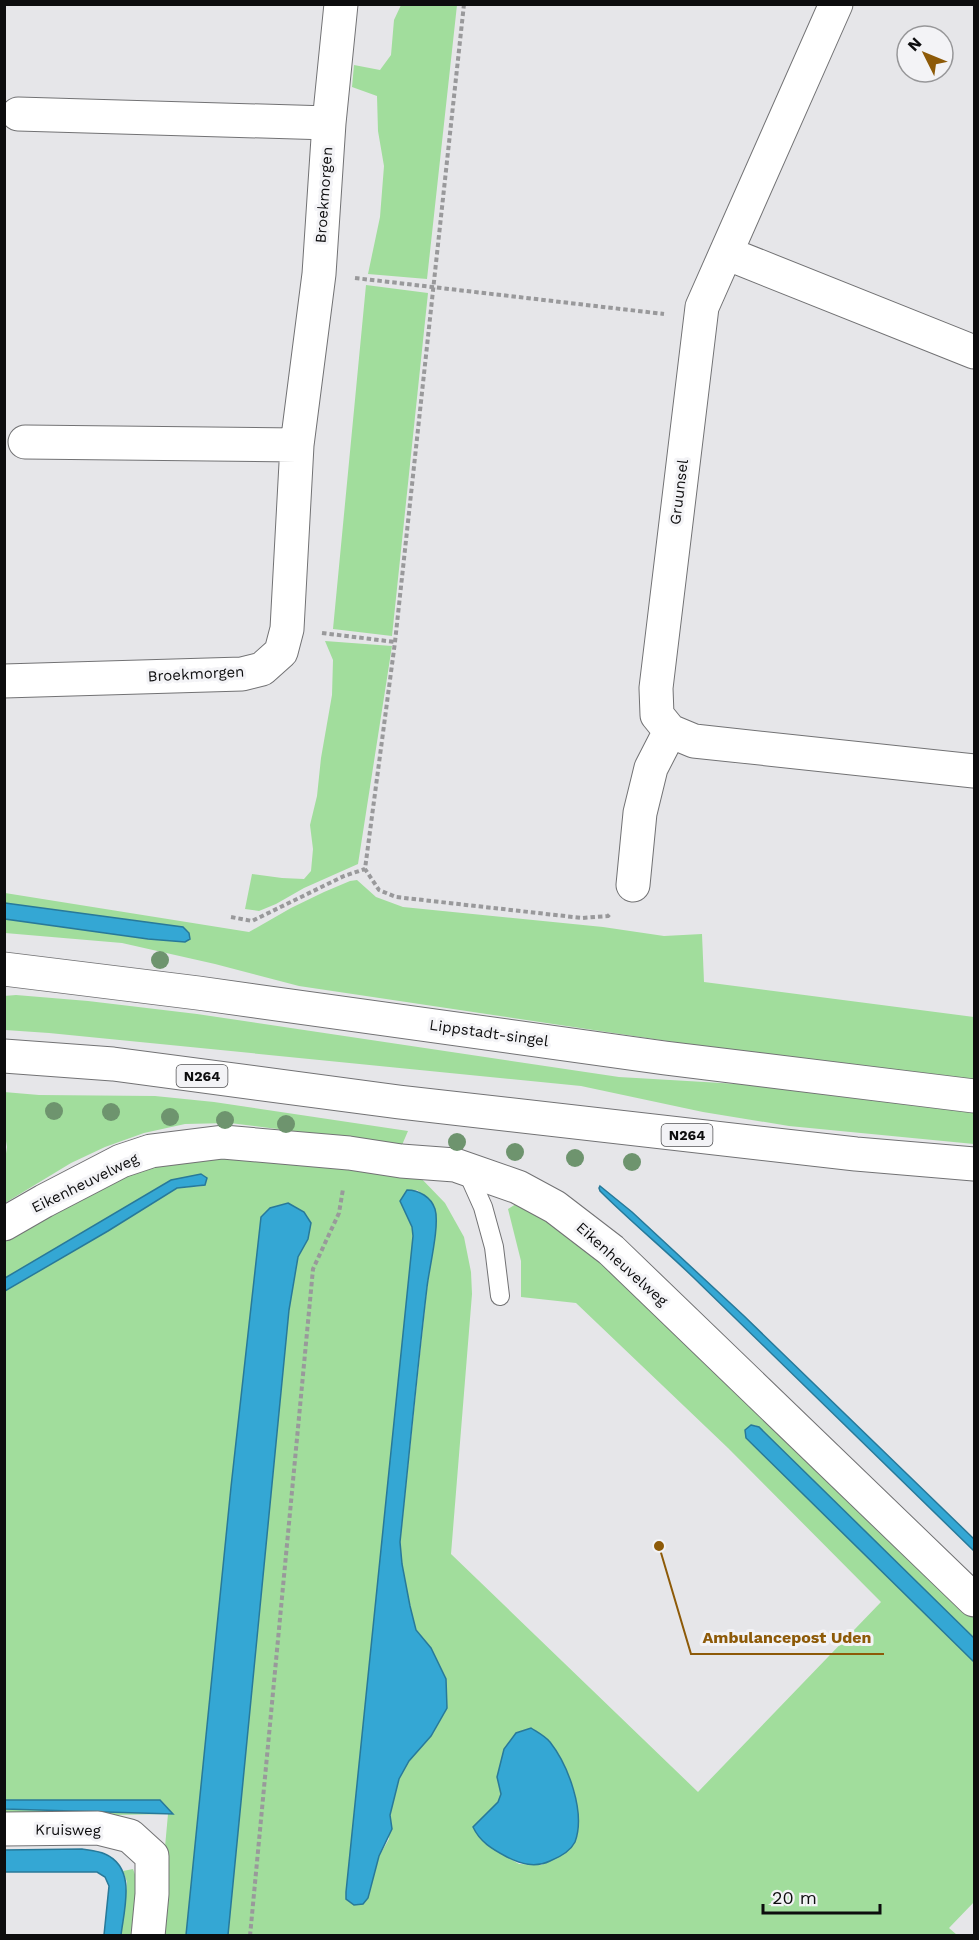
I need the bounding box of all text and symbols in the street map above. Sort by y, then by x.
north arrow [895,24,955,84]
text: N [903,33,925,55]
street label: Broekmorgen [312,146,336,244]
street label: Gruunsel [666,458,692,526]
street label: Broekmorgen [147,662,245,686]
street label: Lippstadt-singel [428,1016,550,1050]
road number: N264 [176,1065,228,1087]
road number: N264 [662,1124,712,1146]
street label: Eikenheuvelweg [29,1149,141,1217]
street label: Eikenheuvelweg [573,1218,671,1310]
callout: Ambulancepost Uden [691,1620,884,1654]
text: Ambulancepost Uden [703,1628,871,1647]
street label: Kruisweg [35,1820,101,1840]
scale bar [763,1877,880,1915]
text: 20 m [772,1887,817,1908]

